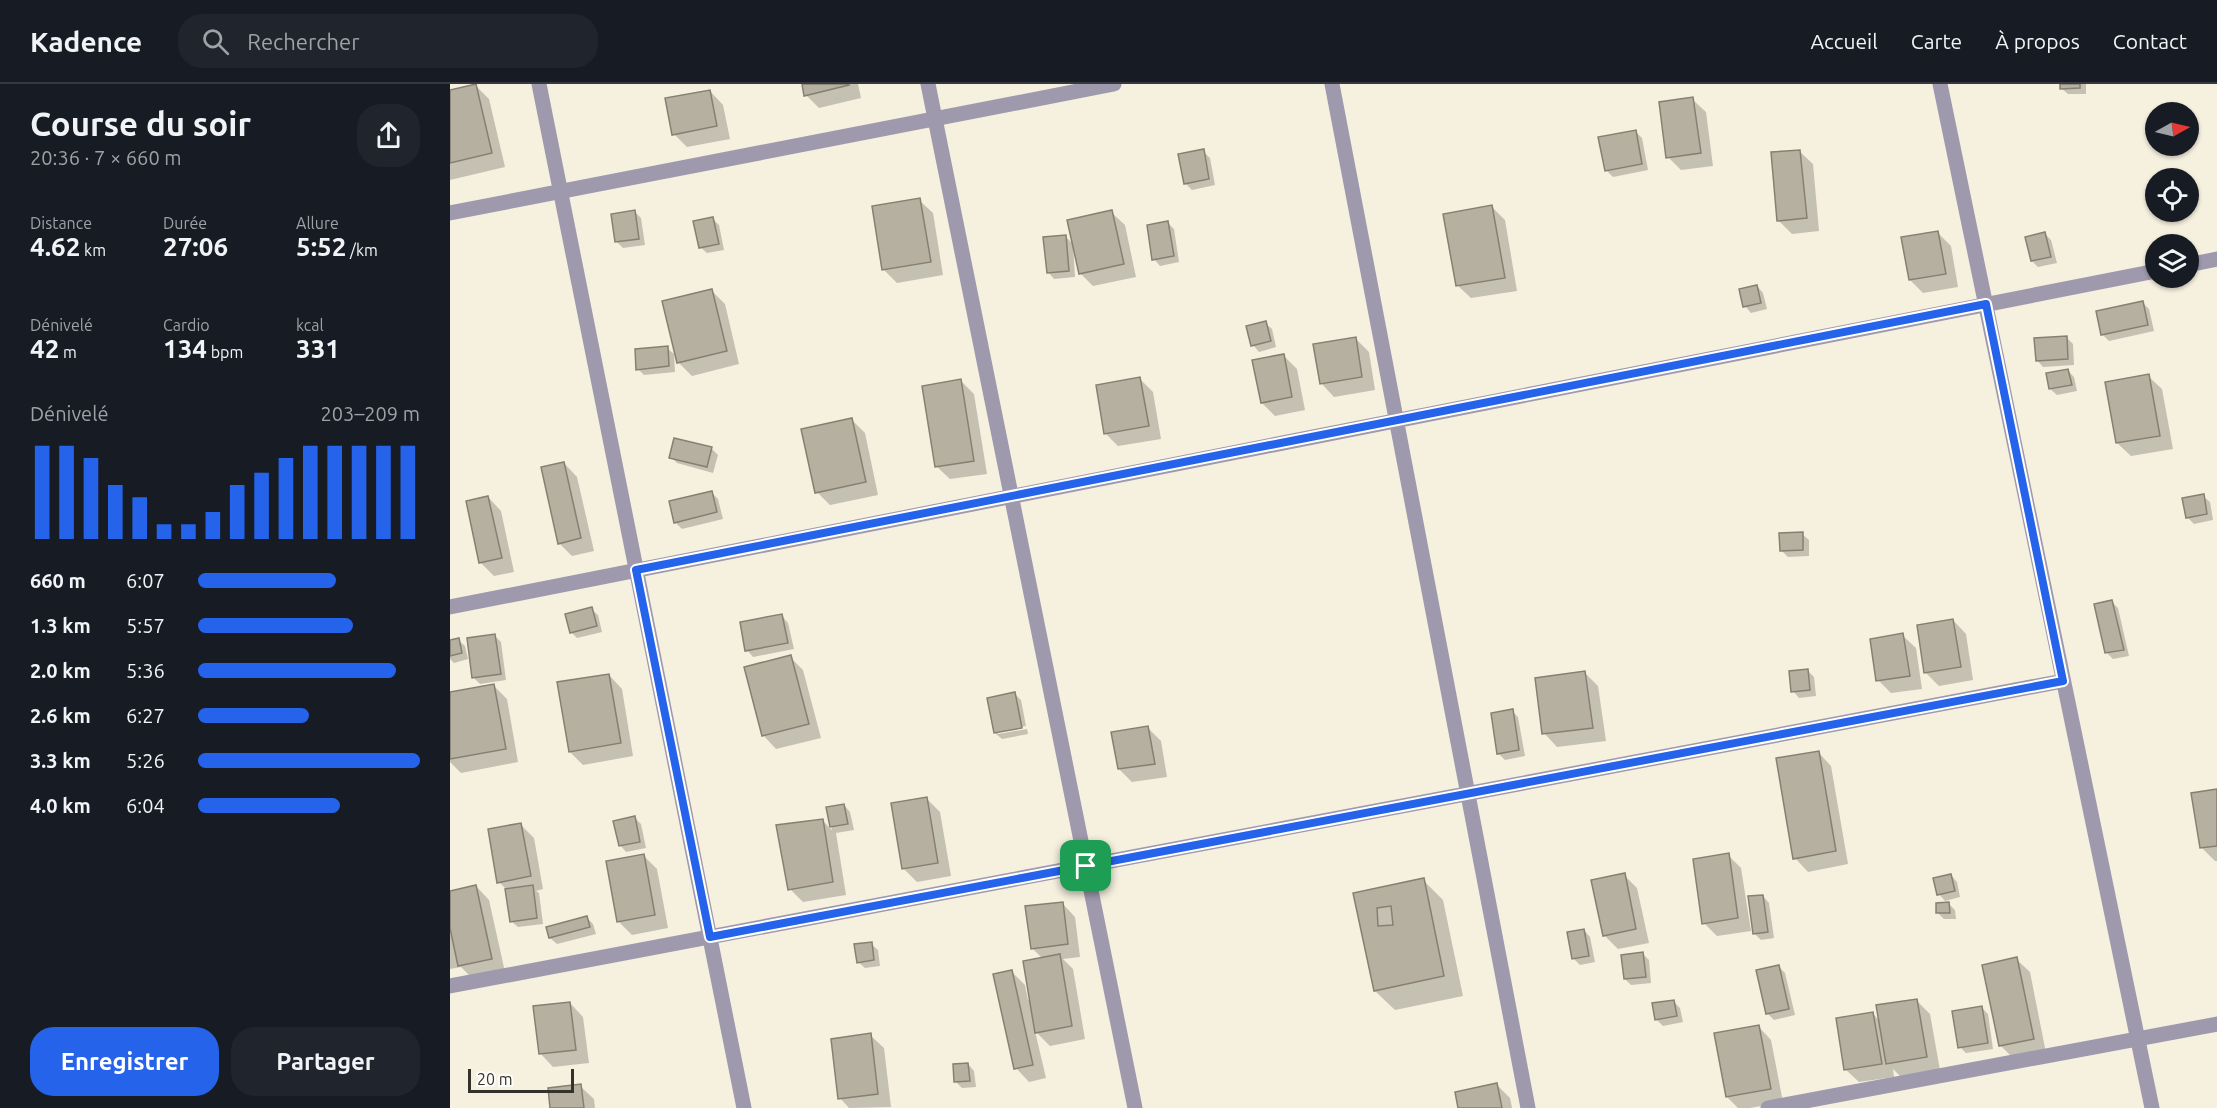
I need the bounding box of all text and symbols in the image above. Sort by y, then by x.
search box [178,14,598,68]
icon: search [199,25,232,58]
text: Kadence [30,26,142,57]
text: Rechercher [247,29,360,54]
text: Accueil [1810,29,1878,53]
text: Carte [1911,29,1962,53]
text: À propos [1995,29,2080,53]
text: Contact [2113,29,2187,53]
north arrow [2145,102,2199,156]
map controls [2145,102,2199,288]
button: share [357,104,420,167]
text: Course du soir [30,105,251,142]
text: 20:36 · 7 × 660 m [30,146,182,169]
button: locate [2145,168,2199,222]
text: Distance [30,214,92,232]
text: Durée [163,214,207,232]
text: Allure [296,214,339,232]
text: 4.62 [30,232,80,261]
text: 27:06 [163,232,228,261]
text: 5:52 [296,232,346,261]
button: layers [2145,234,2199,288]
text: km [80,241,106,259]
text: /km [346,241,378,259]
text: Dénivelé [30,316,93,334]
text: Cardio [163,316,210,334]
text: kcal [296,316,324,334]
text: 42 [30,334,59,363]
text: 134 [163,334,207,363]
text: 331 [296,334,340,363]
text: m [59,343,77,361]
text: bpm [207,343,243,361]
text: Dénivelé [30,402,108,425]
text: 203–209 m [321,402,420,425]
text: 660 m [30,569,86,592]
text: 6:07 [126,569,165,592]
text: 1.3 km [30,614,91,637]
text: 5:57 [126,614,165,637]
text: 2.0 km [30,659,91,682]
text: 5:36 [126,659,165,682]
text: 2.6 km [30,704,91,727]
text: 6:27 [126,704,165,727]
text: 3.3 km [30,749,91,772]
text: 5:26 [126,749,165,772]
text: 4.0 km [30,794,91,817]
text: 6:04 [126,794,165,817]
pin [1060,840,1111,891]
icon: arrive [1069,849,1102,882]
button: Enregistrer [30,1027,219,1096]
button: Partager [231,1027,420,1096]
scale bar [468,1066,574,1094]
text: 20 m [477,1070,513,1088]

